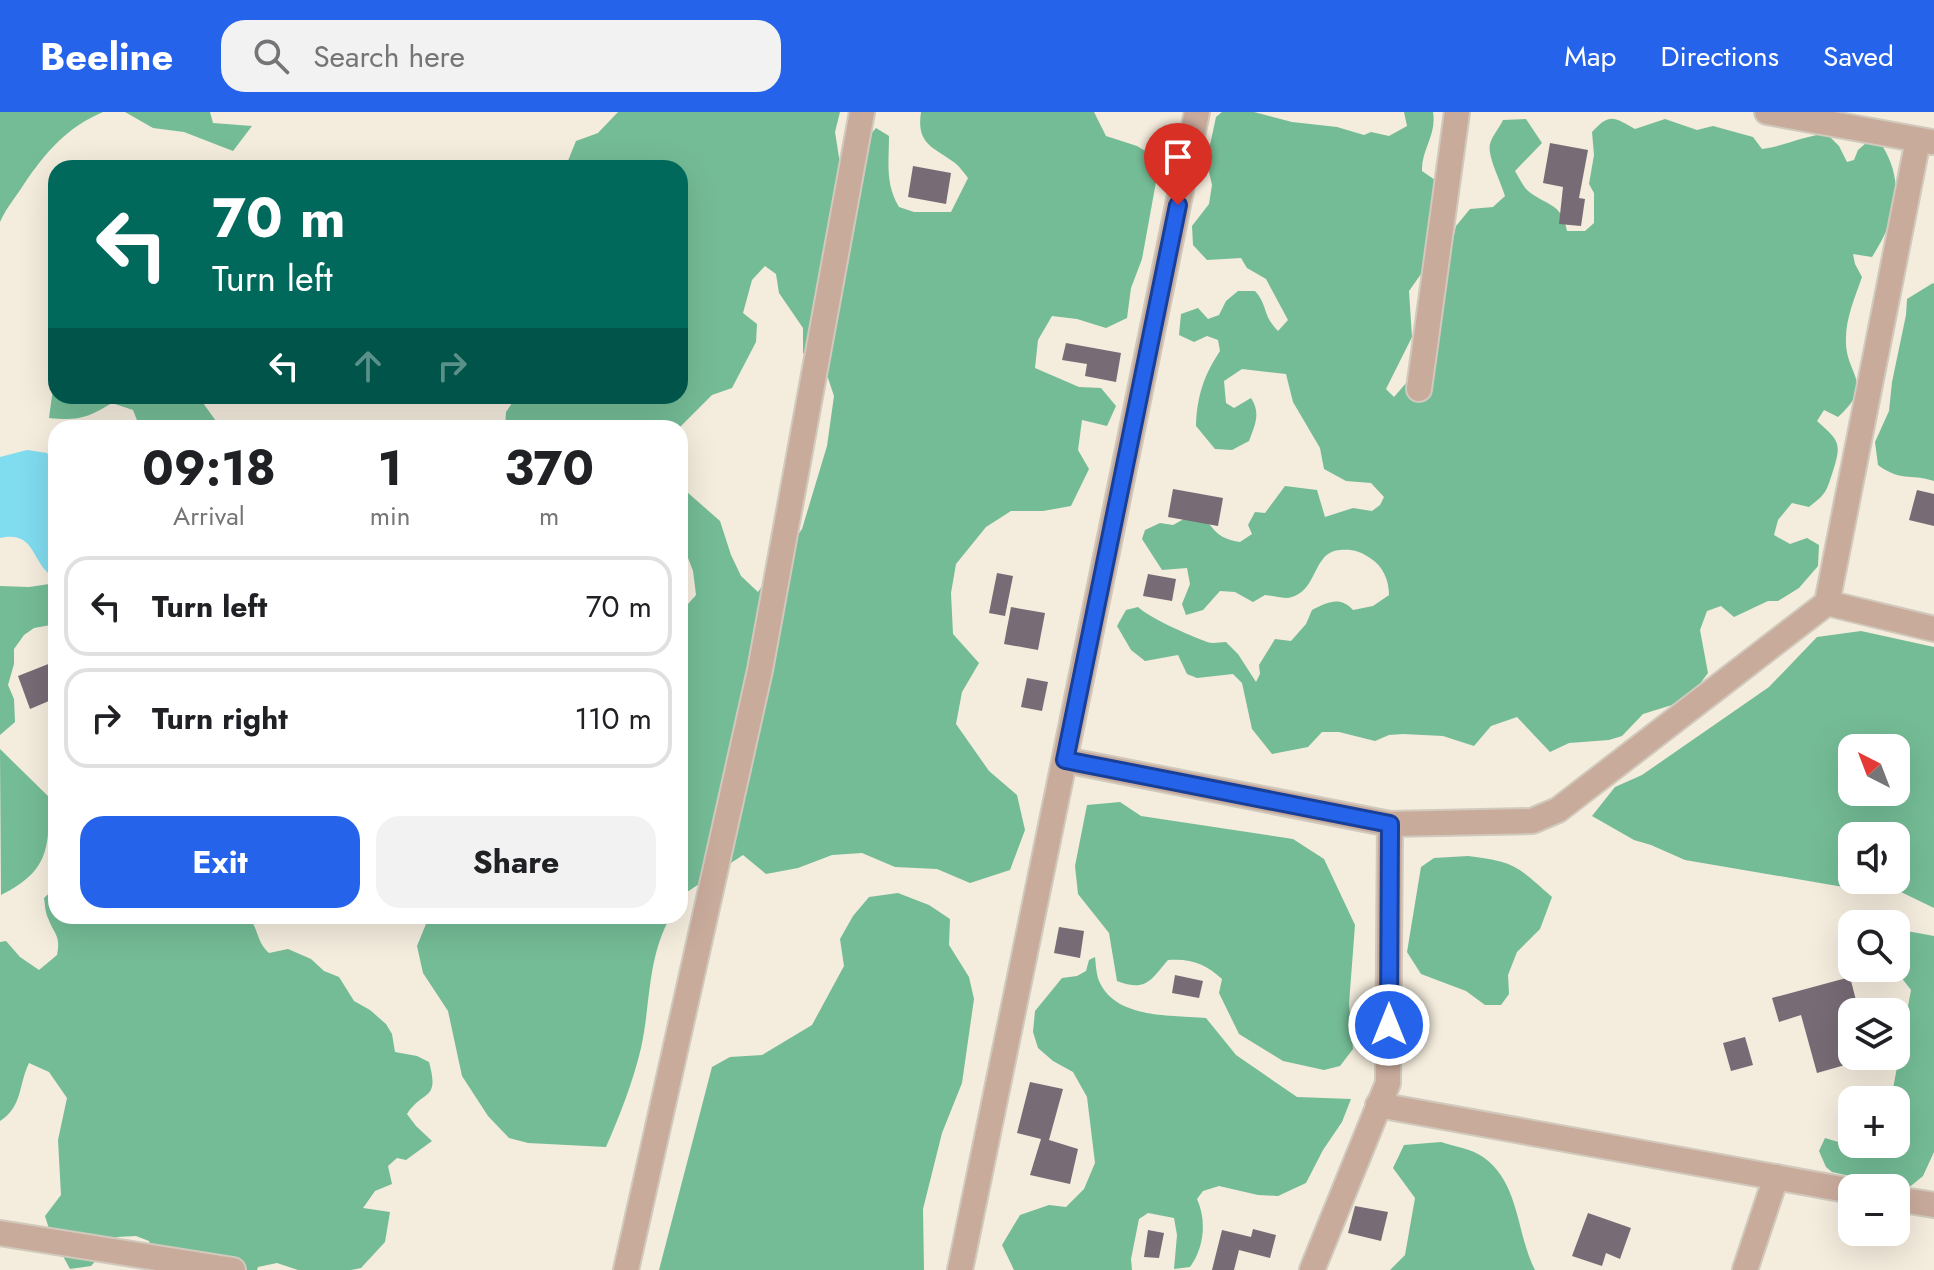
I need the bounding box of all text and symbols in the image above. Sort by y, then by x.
search box [221,20,781,92]
text: Beeline [40,29,173,84]
icon: search [249,34,293,78]
text: Search here [313,35,465,78]
text: Map [1564,36,1616,77]
text: Directions [1660,36,1779,77]
text: Saved [1823,36,1894,77]
pin [1144,123,1212,205]
icon: arrive [1156,135,1200,179]
text: 70 m [212,177,346,258]
icon: left [80,192,184,296]
text: Turn left [212,252,333,304]
icon: left [262,344,306,388]
icon: ahead [346,344,390,388]
icon: right [430,344,474,388]
text: 09:18 [142,434,276,503]
text: 1 [378,434,402,503]
text: 370 [504,434,594,503]
text: Arrival [173,497,245,535]
text: min [370,497,410,535]
text: m [539,497,559,535]
icon: left [84,584,128,628]
text: Turn left [152,585,267,628]
text: 70 m [586,585,652,628]
icon: right [84,696,128,740]
text: Turn right [152,697,288,740]
text: 110 m [575,697,652,740]
north arrow [1838,734,1910,806]
map controls [1838,734,1910,1246]
button: Exit [80,816,360,908]
button: Share [376,816,656,908]
button: sound [1838,822,1910,894]
button: search [1838,910,1910,982]
position arrow [1347,983,1431,1067]
button: layers [1838,998,1910,1070]
button: + [1838,1086,1910,1158]
button: − [1838,1174,1910,1246]

